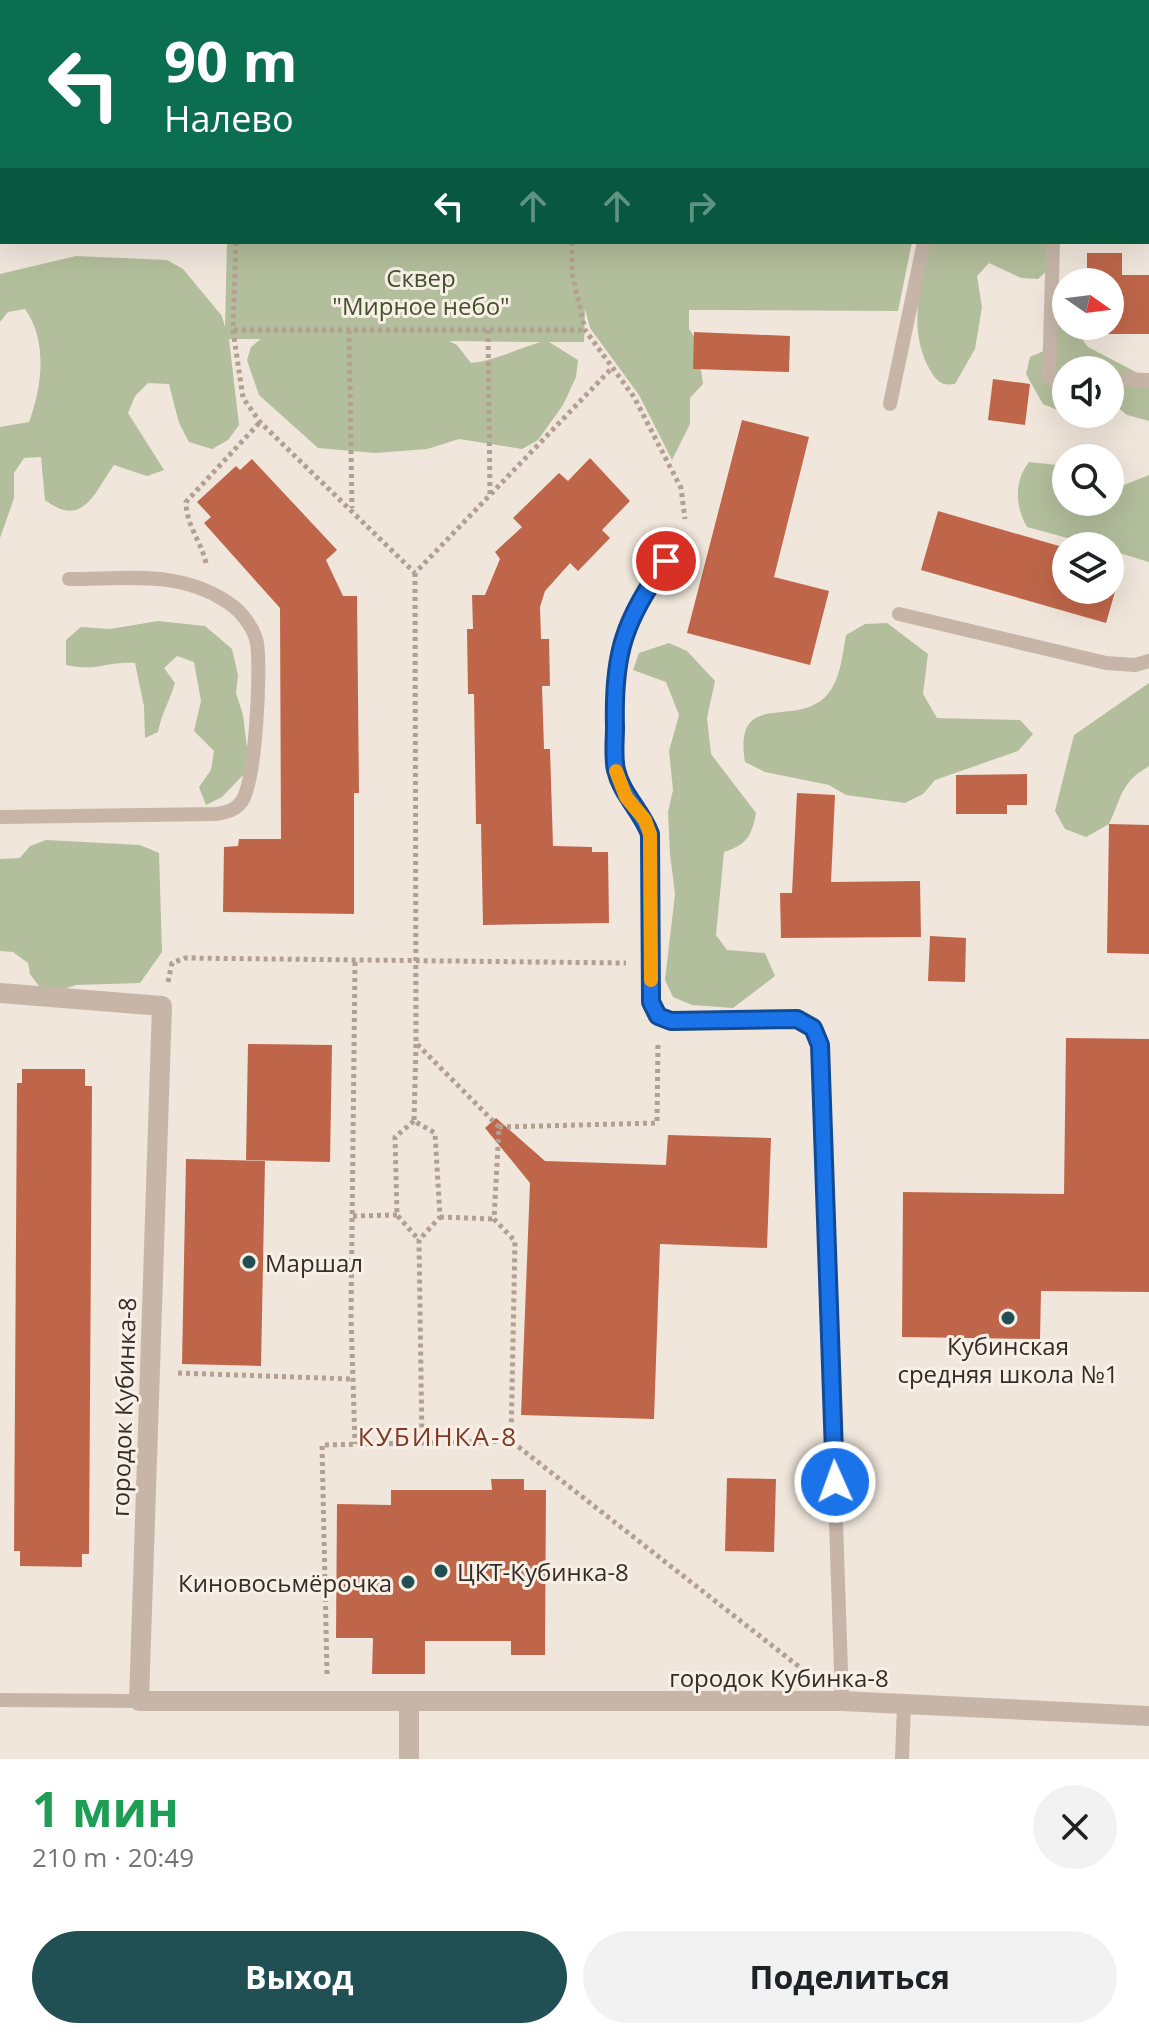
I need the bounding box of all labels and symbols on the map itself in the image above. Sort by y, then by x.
park label: Сквер "Мирное небо" [332,261,510,322]
north arrow [1052,268,1124,340]
pin [632,527,700,595]
place label: Маршал [265,1246,363,1279]
marker: Маршал [240,1253,258,1271]
street label: городок Кубинка-8 [103,1297,143,1517]
marker: Кубинская средняя школа №1 [999,1309,1017,1327]
place label: Кубинская средняя школа №1 [897,1329,1119,1390]
district label: КУБИНКА-8 [358,1418,518,1454]
position arrow [793,1440,877,1524]
place label: ЦКТ-Кубинка-8 [457,1555,629,1588]
marker: ЦКТ-Кубинка-8 [432,1562,450,1580]
place label: Киновосьмёрочка [178,1566,392,1599]
marker: Киновосьмёрочка [399,1573,417,1591]
street label: городок Кубинка-8 [669,1661,889,1694]

